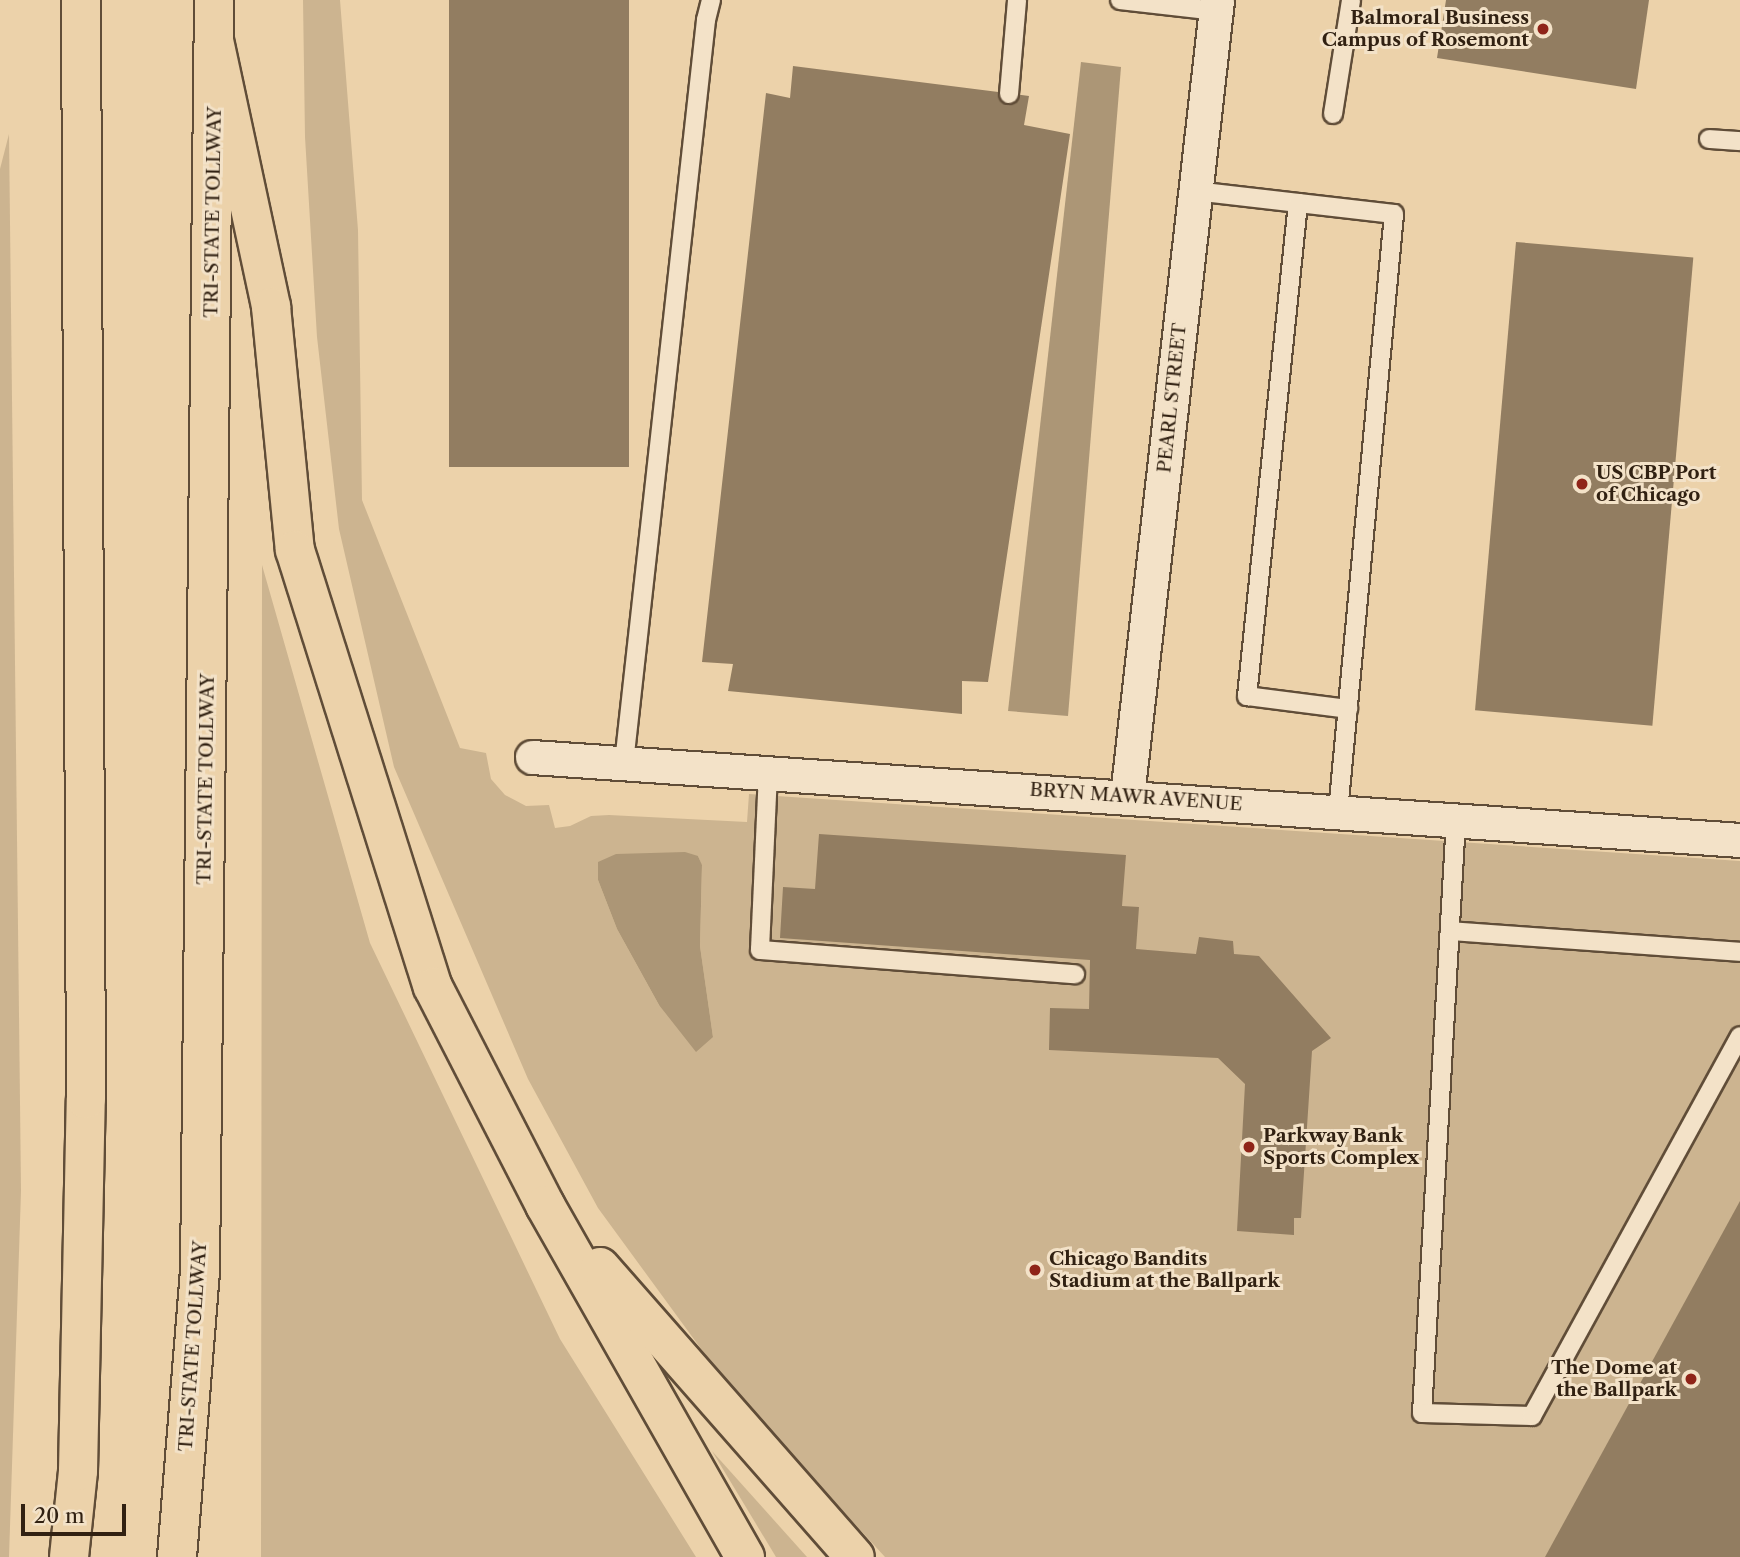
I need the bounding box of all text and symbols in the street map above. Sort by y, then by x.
place label: Balmoral Business Campus of Rosemont [1322,7,1529,51]
marker: Balmoral Business Campus of Rosemont [1535,21,1551,37]
street label: TRI-STATE TOLLWAY [200,106,226,318]
street label: PEARL STREET [1153,322,1191,474]
place label: US CBP Port of Chicago [1596,462,1717,506]
marker: US CBP Port of Chicago [1574,476,1590,492]
street label: TRI-STATE TOLLWAY [193,673,219,885]
street label: BRYN MAWR AVENUE [1028,778,1244,816]
place label: Parkway Bank Sports Complex [1263,1125,1419,1169]
marker: Parkway Bank Sports Complex [1241,1139,1257,1155]
street label: TRI-STATE TOLLWAY [174,1240,212,1452]
place label: Chicago Bandits Stadium at the Ballpark [1049,1248,1280,1292]
marker: Chicago Bandits Stadium at the Ballpark [1027,1262,1043,1278]
place label: The Dome at the Ballpark [1551,1357,1677,1401]
marker: The Dome at the Ballpark [1683,1371,1699,1387]
scale bar [24,1490,130,1534]
text: 20 m [34,1503,85,1528]

